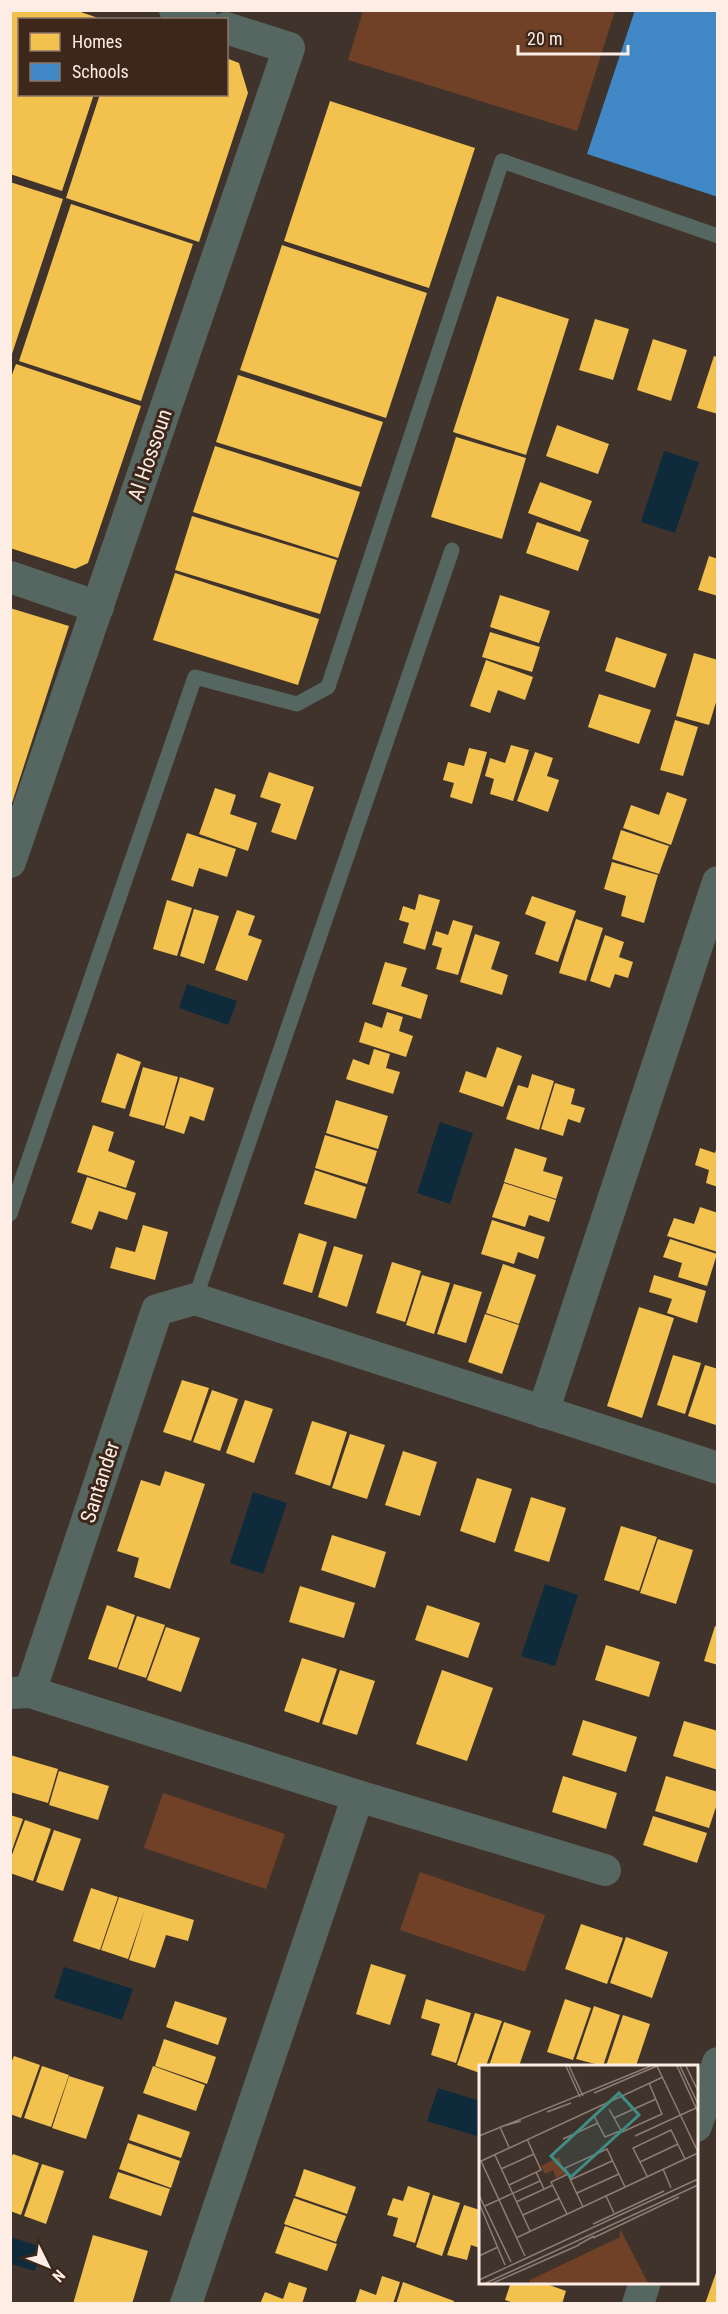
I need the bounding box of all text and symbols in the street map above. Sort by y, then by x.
legend [18,18,228,96]
scale bar [518,18,628,56]
text: 20 m [527,28,562,49]
text: Homes [72,31,122,52]
text: Schools [72,61,129,82]
street label: Al Hossoun [123,406,177,504]
street label: Santander [76,1438,124,1526]
inset map [479,2065,698,2284]
north arrow [18,2236,78,2296]
text: N [48,2266,69,2286]

